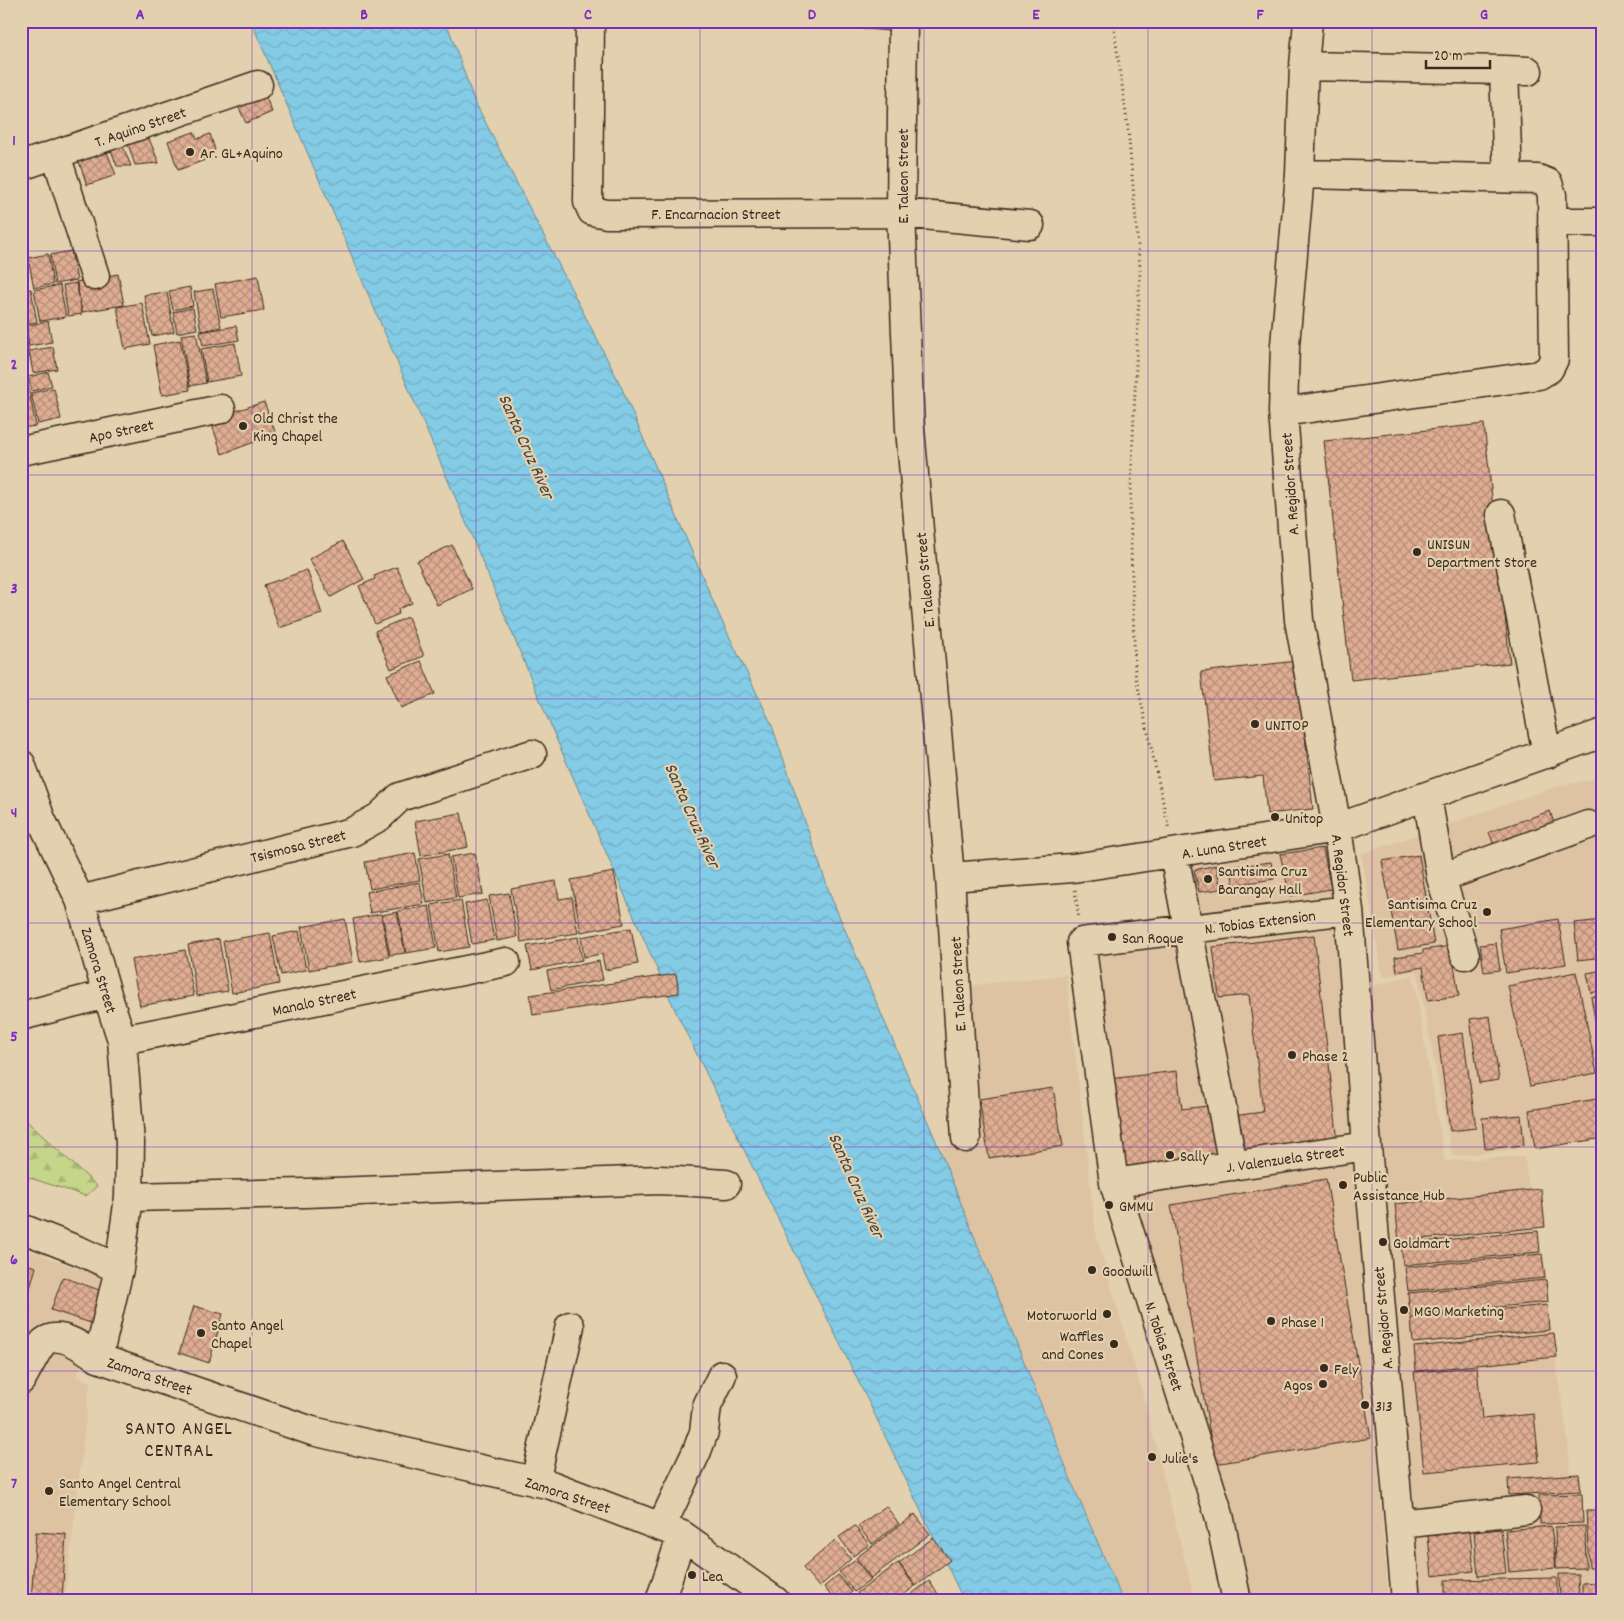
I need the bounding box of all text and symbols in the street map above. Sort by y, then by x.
text: A [136,4,145,27]
text: B [360,4,368,27]
text: C [584,4,592,27]
text: D [808,4,817,27]
text: E [1032,4,1040,27]
text: F [1256,4,1264,27]
text: G [1480,4,1488,27]
scale bar [1426,38,1490,70]
text: 20 m [1434,46,1462,68]
street label: T. Aquino Street [92,102,190,155]
street label: E. Taleon Street [893,128,916,224]
text: 1 [12,130,16,153]
place label: Ar. GL+Aquino [200,143,283,166]
marker: Ar. GL+Aquino [184,146,196,158]
street label: F. Encarnacion Street [651,204,781,227]
text: 2 [11,354,18,377]
water label: Santa Cruz River [490,391,560,506]
place label: Old Christ the King Chapel [253,408,338,449]
street label: Apo Street [87,414,156,451]
marker: Old Christ the King Chapel [237,420,249,432]
street label: A. Regidor Street [1276,432,1307,536]
street label: E. Taleon Street [911,531,942,628]
place label: UNISUN Department Store [1427,534,1537,575]
marker: UNISUN Department Store [1411,546,1423,558]
text: 3 [10,578,18,601]
place label: UNITOP [1265,715,1308,738]
marker: UNITOP [1249,718,1261,730]
water label: Santa Cruz River [656,760,726,875]
text: 4 [11,802,17,825]
place label: Unitop [1285,808,1323,831]
marker: Unitop [1269,811,1281,823]
street label: Tsismosa Street [248,824,349,870]
street label: A. Luna Street [1180,830,1269,867]
street label: A. Regidor Street [1324,833,1359,938]
place label: Santisima Cruz Barangay Hall [1218,861,1307,902]
marker: Santisima Cruz Barangay Hall [1202,873,1214,885]
place label: Santisima Cruz Elementary School [1365,894,1477,935]
street label: N. Tobias Extension [1203,905,1317,942]
marker: Santisima Cruz Elementary School [1481,906,1493,918]
street label: Zamora Street [74,925,122,1017]
place label: San Roque [1122,928,1184,951]
marker: San Roque [1106,931,1118,943]
street label: E. Taleon Street [946,936,973,1032]
street label: Manalo Street [270,983,359,1024]
text: 5 [10,1026,18,1049]
place label: Phase 2 [1302,1046,1349,1069]
marker: Phase 2 [1286,1049,1298,1061]
water label: Santa Cruz River [820,1130,890,1245]
street label: J. Valenzuela Street [1225,1141,1346,1180]
place label: Sally [1180,1146,1209,1169]
marker: Sally [1164,1149,1176,1161]
place label: Public Assistance Hub [1353,1167,1445,1208]
marker: Public Assistance Hub [1337,1179,1349,1191]
place label: GMMU [1119,1196,1154,1219]
marker: GMMU [1103,1199,1115,1211]
place label: Goldmart [1393,1233,1450,1256]
marker: Goldmart [1377,1236,1389,1248]
text: 6 [10,1249,18,1272]
place label: Goodwill [1102,1261,1153,1284]
marker: Goodwill [1086,1264,1098,1276]
street label: A. Regidor Street [1369,1265,1400,1370]
street label: N. Tobias Street [1137,1299,1188,1395]
place label: MGO Marketing [1414,1301,1504,1324]
marker: MGO Marketing [1398,1304,1410,1316]
place label: Motorworld [1027,1305,1097,1328]
marker: Motorworld [1101,1308,1113,1320]
place label: Phase 1 [1281,1312,1324,1335]
place label: Santo Angel Chapel [211,1315,284,1356]
marker: Phase 1 [1265,1315,1277,1327]
place label: Waffles and Cones [1042,1326,1104,1367]
marker: Santo Angel Chapel [195,1327,207,1339]
marker: Waffles and Cones [1108,1338,1120,1350]
street label: Zamora Street [104,1352,195,1403]
place label: Fely [1334,1359,1359,1382]
marker: Fely [1318,1362,1330,1374]
place label: Agos [1283,1375,1313,1398]
marker: Agos [1317,1378,1329,1390]
place label: 313 [1375,1396,1393,1419]
marker: 313 [1359,1399,1371,1411]
district label: SANTO ANGEL CENTRAL [125,1417,233,1466]
place label: Julie's [1162,1448,1199,1471]
marker: Julie's [1146,1451,1158,1463]
street label: Zamora Street [522,1472,613,1521]
text: 7 [11,1473,17,1496]
place label: Santo Angel Central Elementary School [59,1473,181,1514]
marker: Santo Angel Central Elementary School [43,1485,55,1497]
place label: Lea [702,1566,724,1589]
marker: Lea [686,1569,698,1581]

